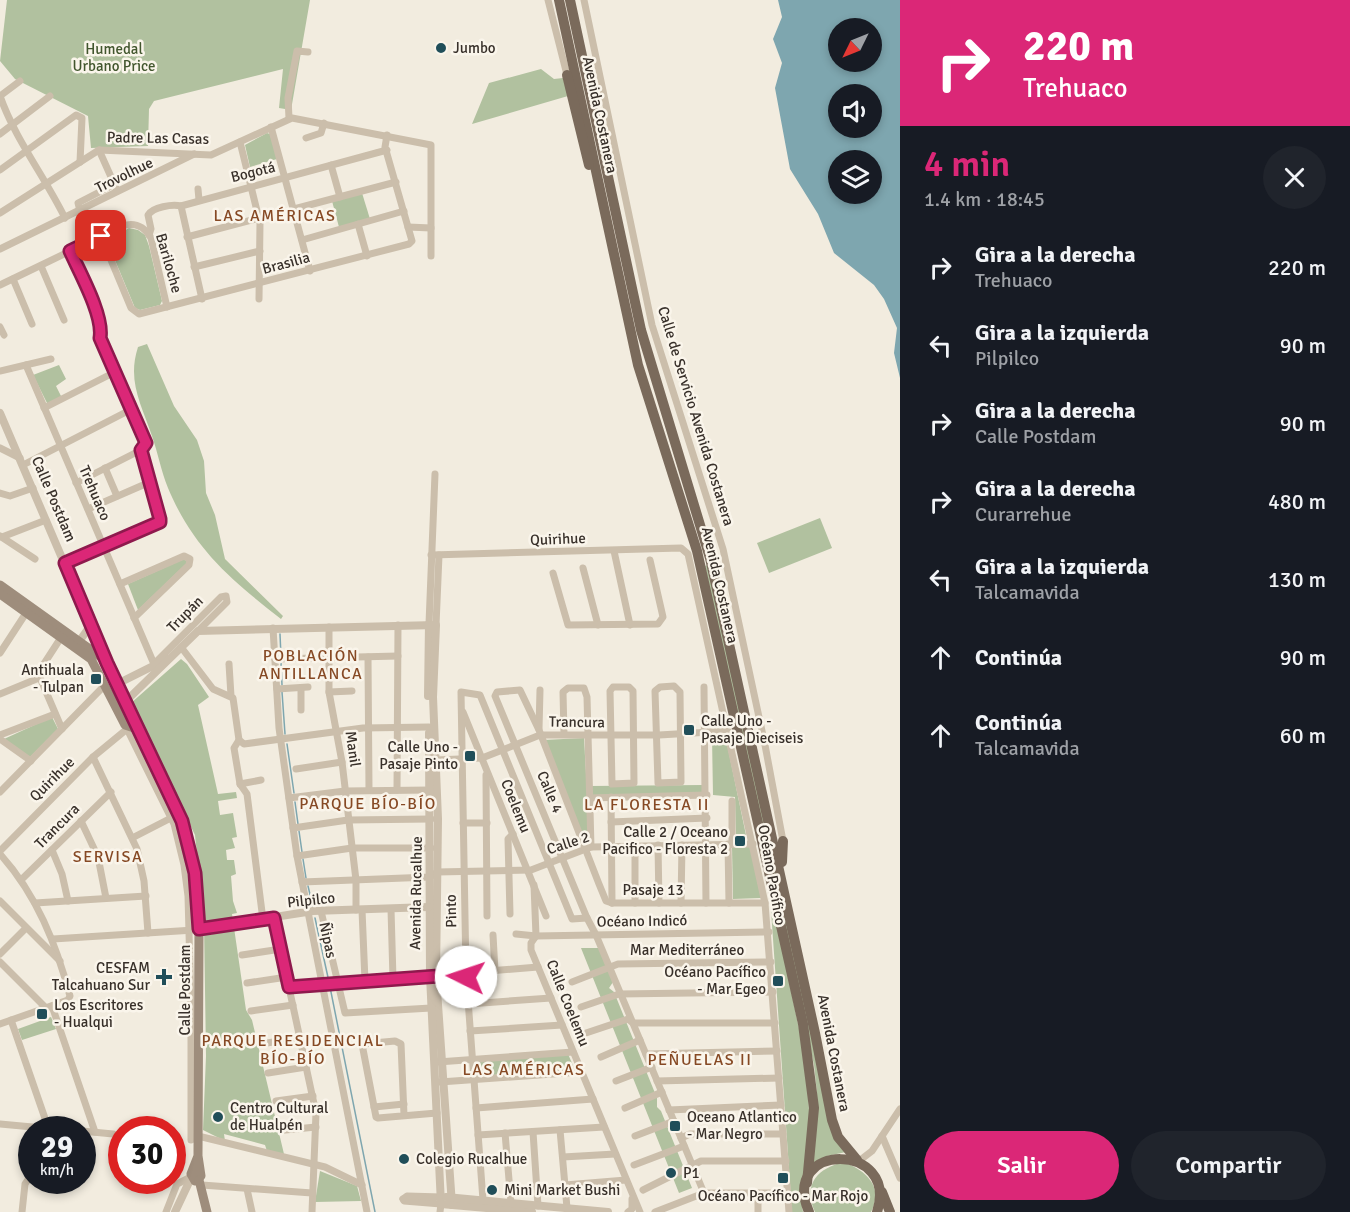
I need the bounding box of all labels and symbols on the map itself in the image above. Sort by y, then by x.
north arrow [828,18,882,72]
place label: Jumbo [453,39,496,57]
park label: Humedal Urbano Price [73,40,155,75]
marker: Jumbo [434,41,448,55]
street label: Avenida Costanera [579,55,621,175]
street label: Padre Las Casas [107,128,210,148]
street label: Trovolhue [92,153,156,197]
street label: Bogotá [229,158,277,186]
district label: LAS AMÉRICAS [214,206,336,226]
pin [75,210,126,261]
street label: Bariloche [152,231,186,295]
street label: Brasilia [260,248,312,278]
street label: Calle de Servicio Avenida Costanera [654,304,738,528]
street label: Calle Postdam [28,454,80,544]
street label: Trehuaco [75,463,115,523]
street label: Avenida Costanera [698,525,742,645]
street label: Quirihue [530,529,586,549]
street label: Trupán [163,592,207,636]
district label: POBLACIÓN ANTILLANCA [259,646,363,684]
place label: Antihuala - Tulpan [21,661,84,696]
marker: Antihuala - Tulpan [89,672,103,686]
place label: Calle Uno - Pasaje Dieciseis [701,712,804,747]
street label: Trancura [549,713,605,731]
marker: Calle Uno - Pasaje Dieciseis [682,723,696,737]
street label: Manil [342,730,364,768]
place label: Calle Uno - Pasaje Pinto [379,738,458,773]
marker: Calle Uno - Pasaje Pinto [463,749,477,763]
street label: Quirihue [26,753,78,805]
street label: Calle 4 [533,768,567,816]
street label: Coelemu [497,777,535,835]
district label: PARQUE BÍO-BÍO [299,794,437,814]
district label: LA FLORESTA II [584,795,710,815]
street label: Trancura [31,800,83,852]
place label: Calle 2 / Oceano Pacifico - Floresta 2 [602,823,728,858]
street label: Océano Pacífico [754,823,790,927]
street label: Calle 2 [544,828,592,858]
marker: Calle 2 / Oceano Pacifico - Floresta 2 [733,834,747,848]
street label: Avenida Rucalhue [406,836,426,950]
district label: SERVISA [73,847,143,867]
street label: Pasaje 13 [622,881,684,899]
street label: Pilpilco [286,889,336,911]
street label: Pinto [442,894,460,928]
street label: Océano Indicó [597,911,688,931]
street label: Ñipas [315,920,342,960]
street label: Mar Mediterráneo [630,941,745,959]
street label: Calle Postdam [176,944,194,1036]
position arrow [434,945,498,1009]
street label: Calle Coelemu [542,957,594,1049]
place label: CESFAM Talcahuano Sur [52,959,150,994]
place label: Océano Pacífico - Mar Egeo [664,963,766,998]
marker: CESFAM Talcahuano Sur [155,968,173,986]
marker: Océano Pacífico - Mar Egeo [771,974,785,988]
street label: Avenida Costanera [814,993,854,1113]
place label: Los Escritores - Hualqui [54,996,144,1031]
marker: Los Escritores - Hualqui [35,1007,49,1021]
district label: PARQUE RESIDENCIAL BÍO-BÍO [202,1031,384,1069]
district label: PEÑUELAS II [647,1050,753,1070]
district label: LAS AMÉRICAS [463,1060,585,1080]
place label: Centro Cultural de Hualpén [230,1099,328,1134]
place label: Oceano Atlantico - Mar Negro [687,1108,797,1143]
marker: Centro Cultural de Hualpén [211,1110,225,1124]
speed limit sign: 30 [108,1116,186,1194]
marker: Oceano Atlantico - Mar Negro [668,1119,682,1133]
place label: Colegio Rucalhue [416,1150,527,1168]
marker: Colegio Rucalhue [397,1152,411,1166]
place label: P1 [683,1164,700,1182]
marker: P1 [664,1166,678,1180]
marker: Océano Pacífico - Mar Rojo [776,1171,790,1185]
place label: Mini Market Bushi [504,1181,620,1199]
marker: Mini Market Bushi [485,1183,499,1197]
place label: Océano Pacífico - Mar Rojo [698,1187,869,1205]

